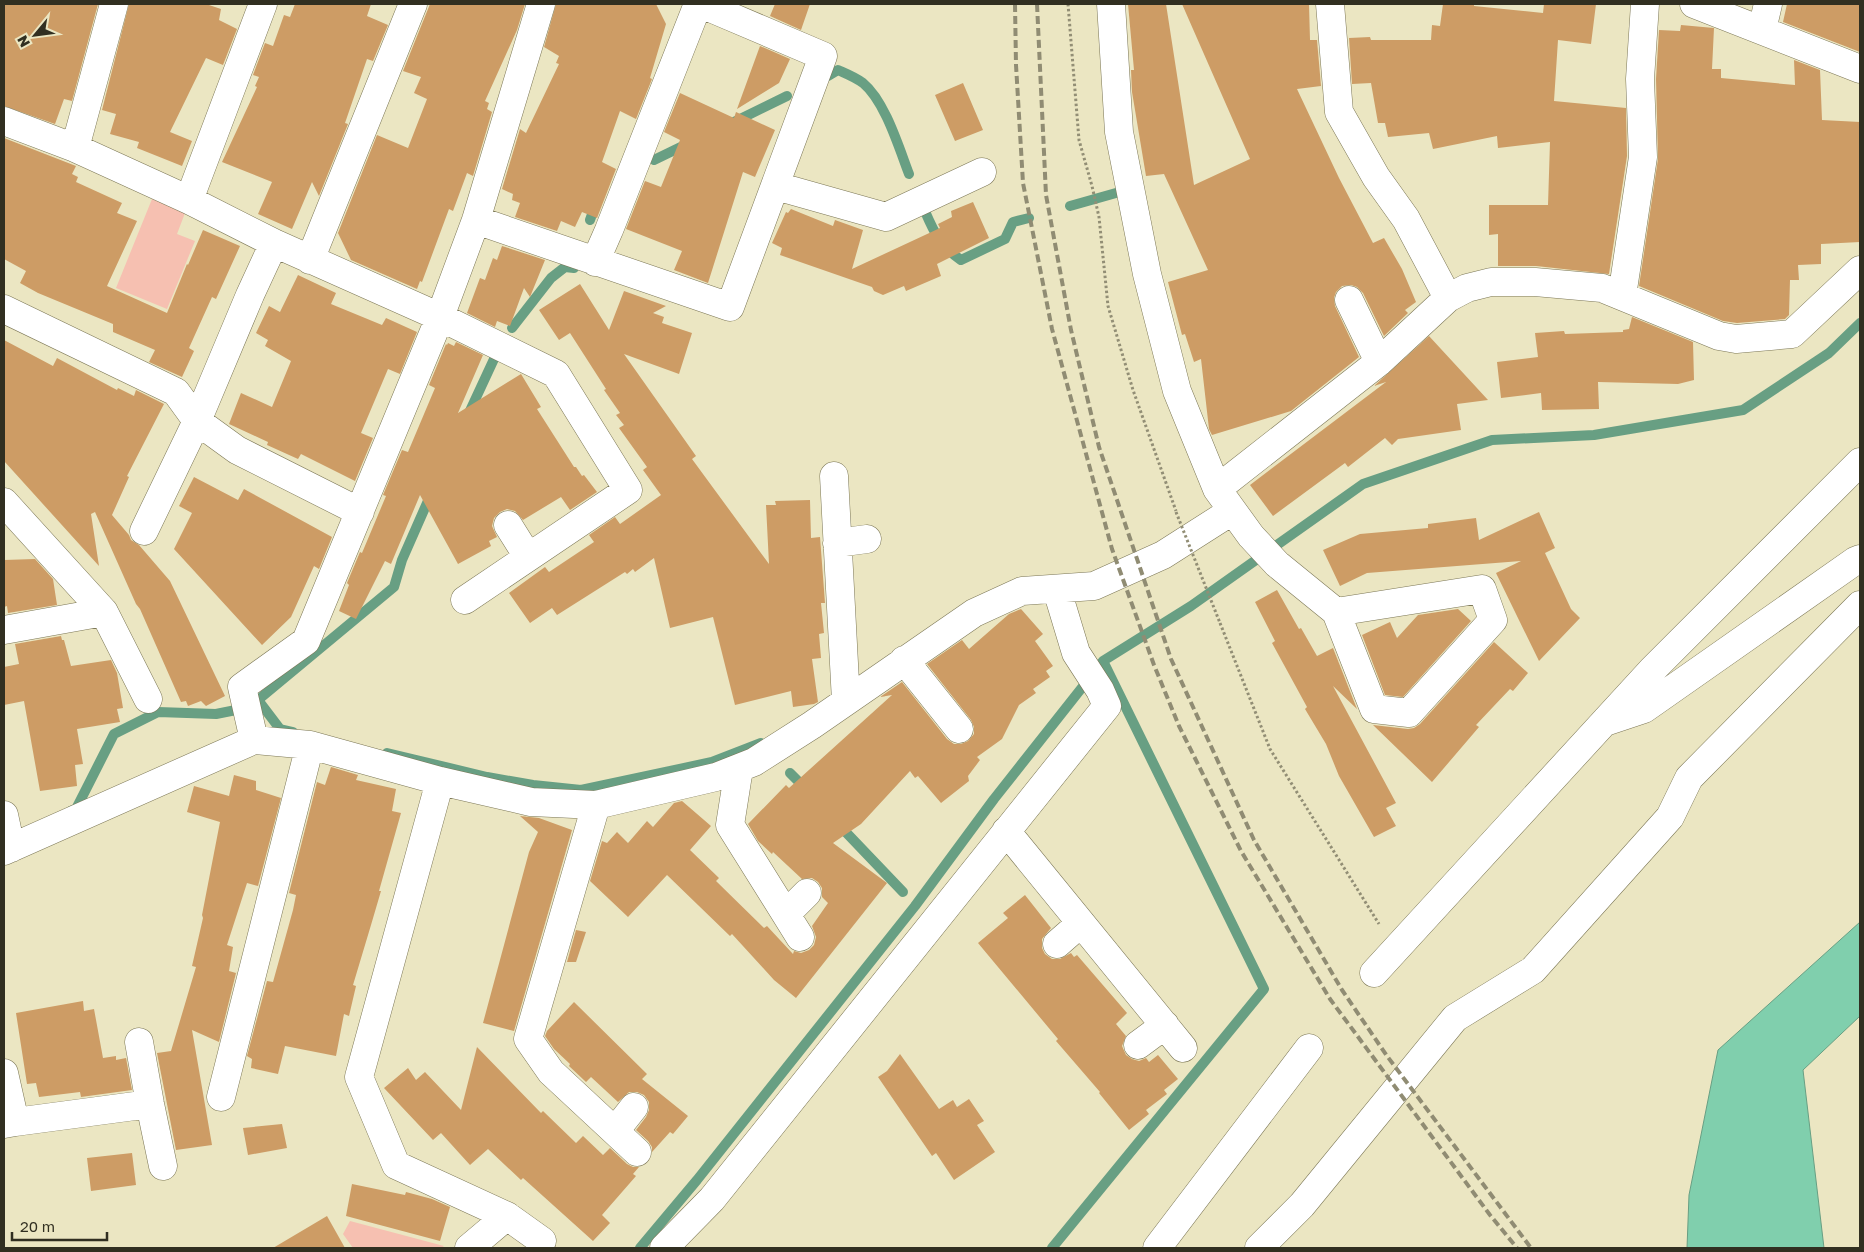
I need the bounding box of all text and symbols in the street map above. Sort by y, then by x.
north arrow [10,10,60,60]
text: N [13,33,33,50]
scale bar [12,1210,108,1242]
text: 20 m [20,1217,55,1235]

